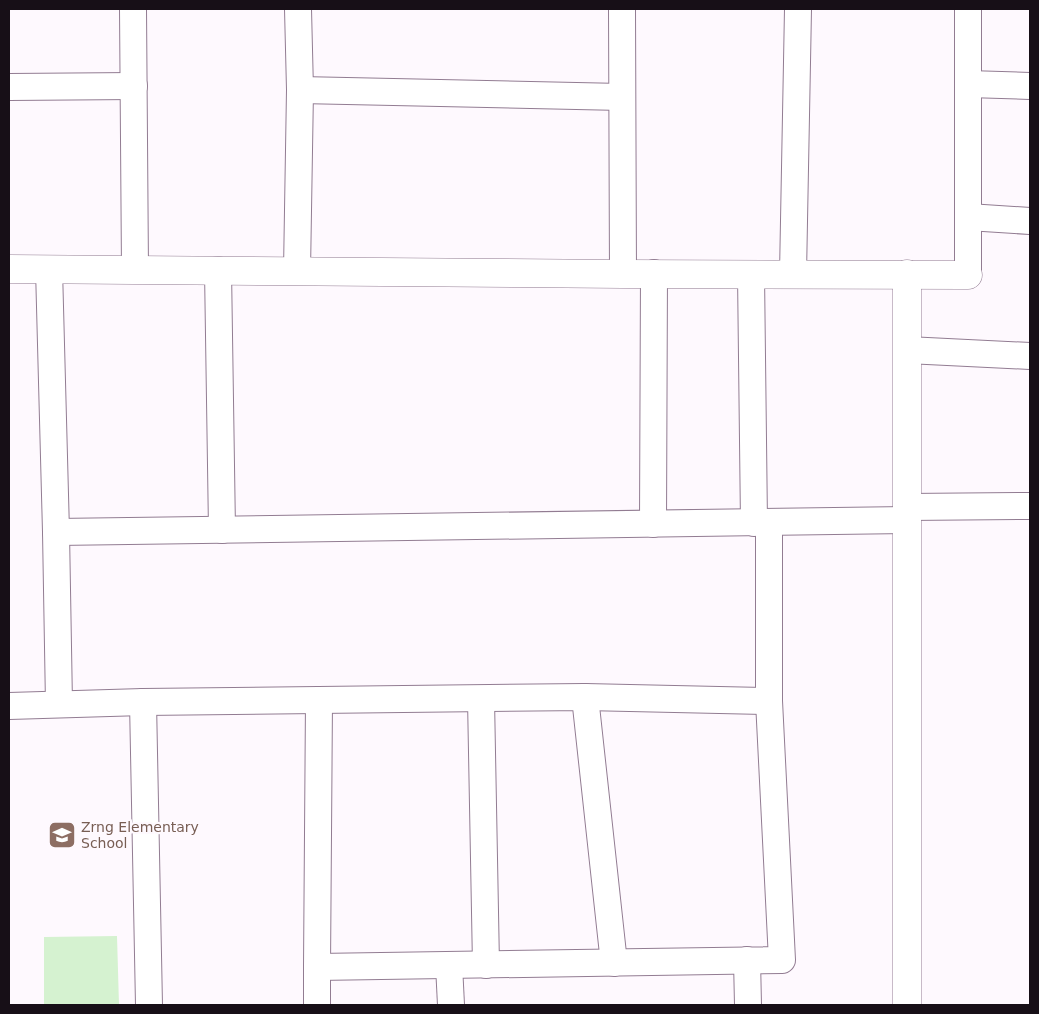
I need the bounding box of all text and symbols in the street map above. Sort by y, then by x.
place label: Zrng Elementary School [81,819,199,851]
school or university icon: Zrng Elementary School [47,820,77,850]

